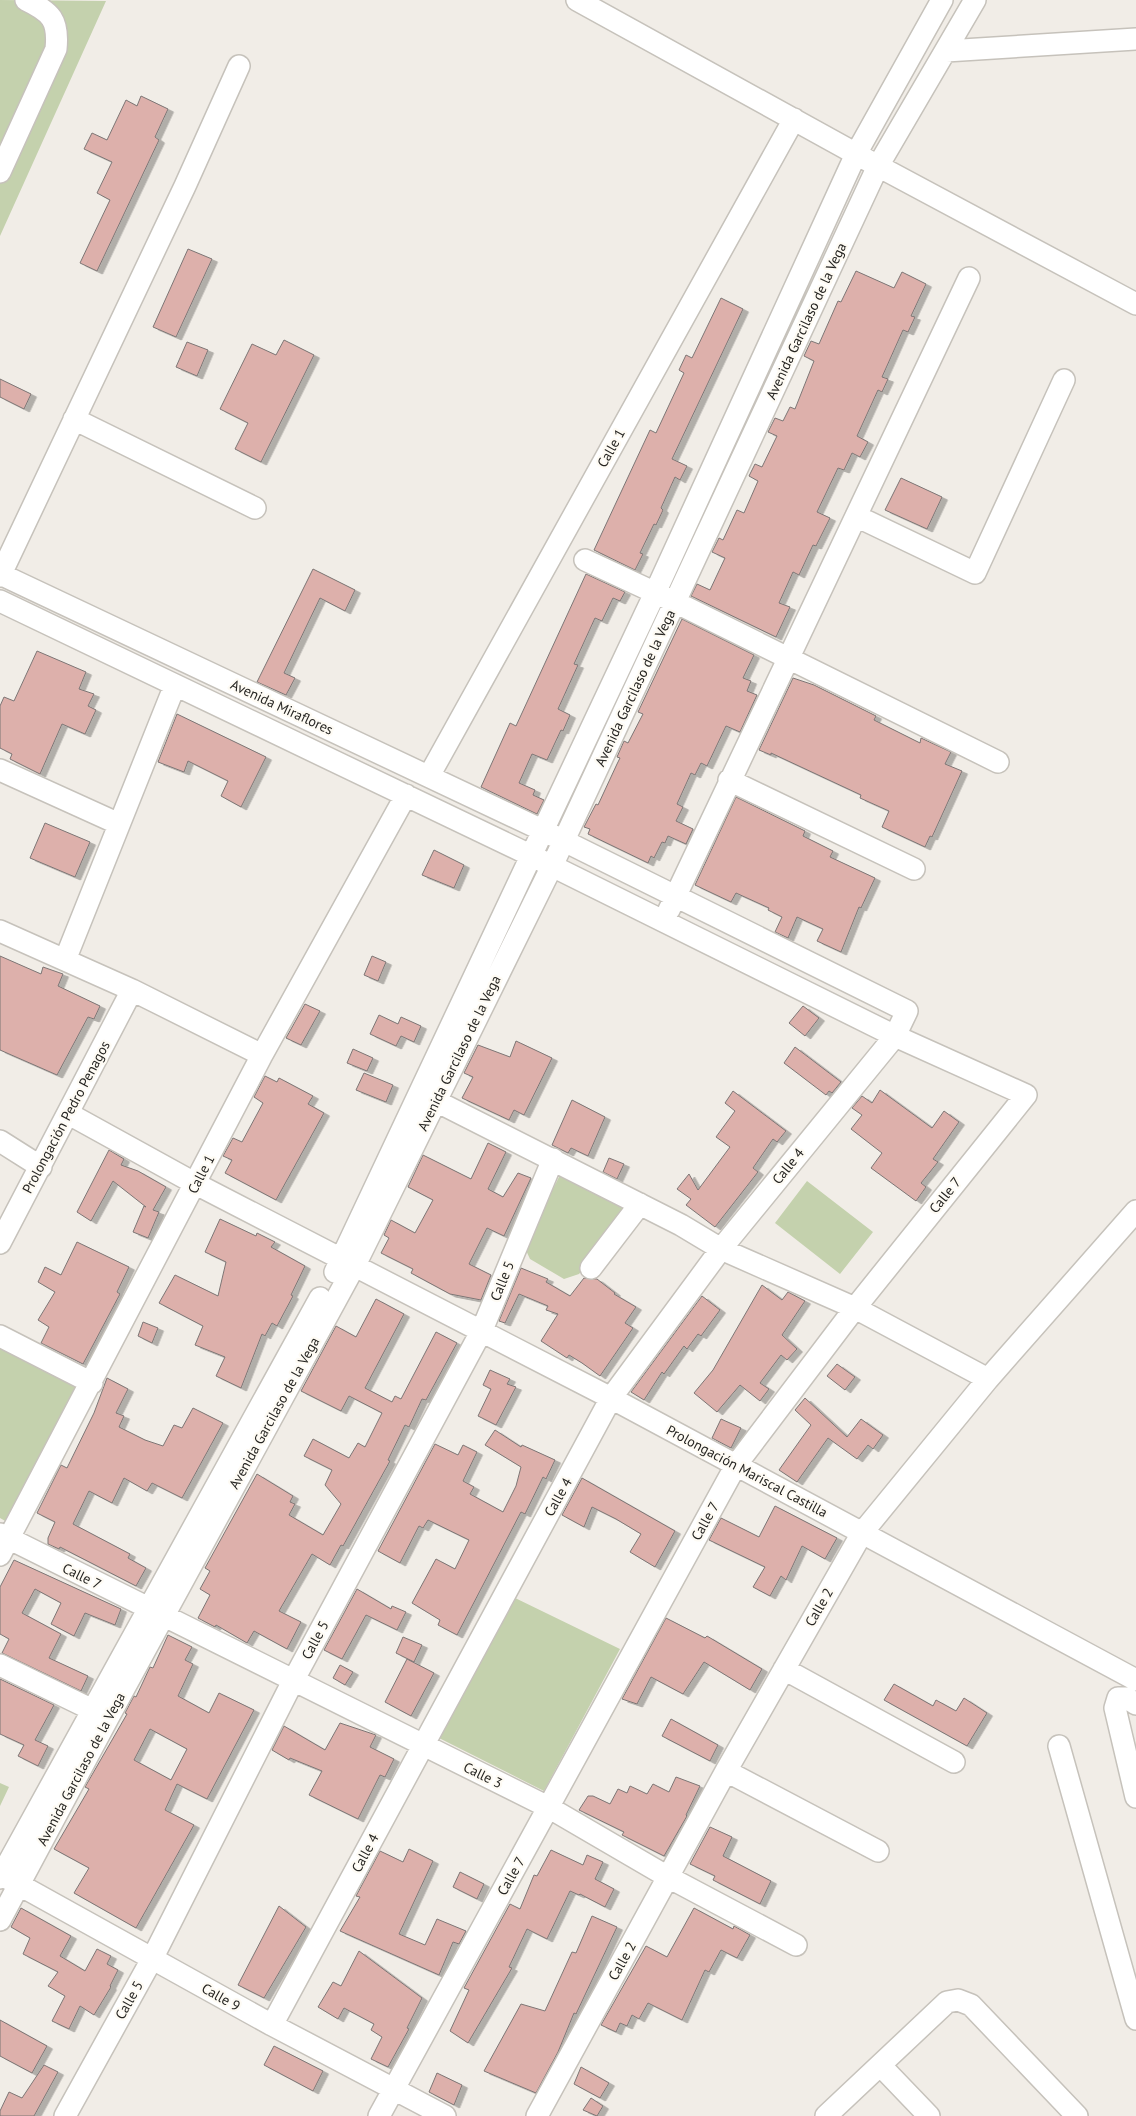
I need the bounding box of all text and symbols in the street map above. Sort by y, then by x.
street label: Avenida Garcilaso de la Vega [762,240,850,402]
street label: Calle 1 [593,426,629,470]
street label: Avenida Garcilaso de la Vega [591,607,679,769]
street label: Avenida Miraflores [228,675,336,739]
street label: Avenida Garcilaso de la Vega [413,972,505,1134]
street label: Prolongación Pedro Penagos [18,1038,114,1196]
street label: Calle 4 [768,1144,808,1188]
street label: Calle 1 [184,1151,218,1197]
street label: Calle 7 [925,1173,965,1217]
street label: Calle 5 [486,1258,518,1304]
street label: Avenida Garcilaso de la Vega [225,1334,323,1492]
street label: Prolongación Mariscal Castilla [663,1421,831,1521]
street label: Calle 4 [540,1474,576,1519]
street label: Calle 7 [687,1499,723,1543]
street label: Calle 7 [59,1559,105,1593]
street label: Calle 2 [801,1585,837,1629]
street label: Calle 5 [297,1618,333,1662]
street label: Avenida Garcilaso de la Vega [33,1689,129,1849]
street label: Calle 3 [460,1758,506,1792]
street label: Calle 4 [347,1830,383,1875]
street label: Calle 7 [493,1854,529,1898]
street label: Calle 2 [604,1939,640,1983]
street label: Calle 5 [111,1978,147,2022]
street label: Calle 9 [199,1979,243,2015]

